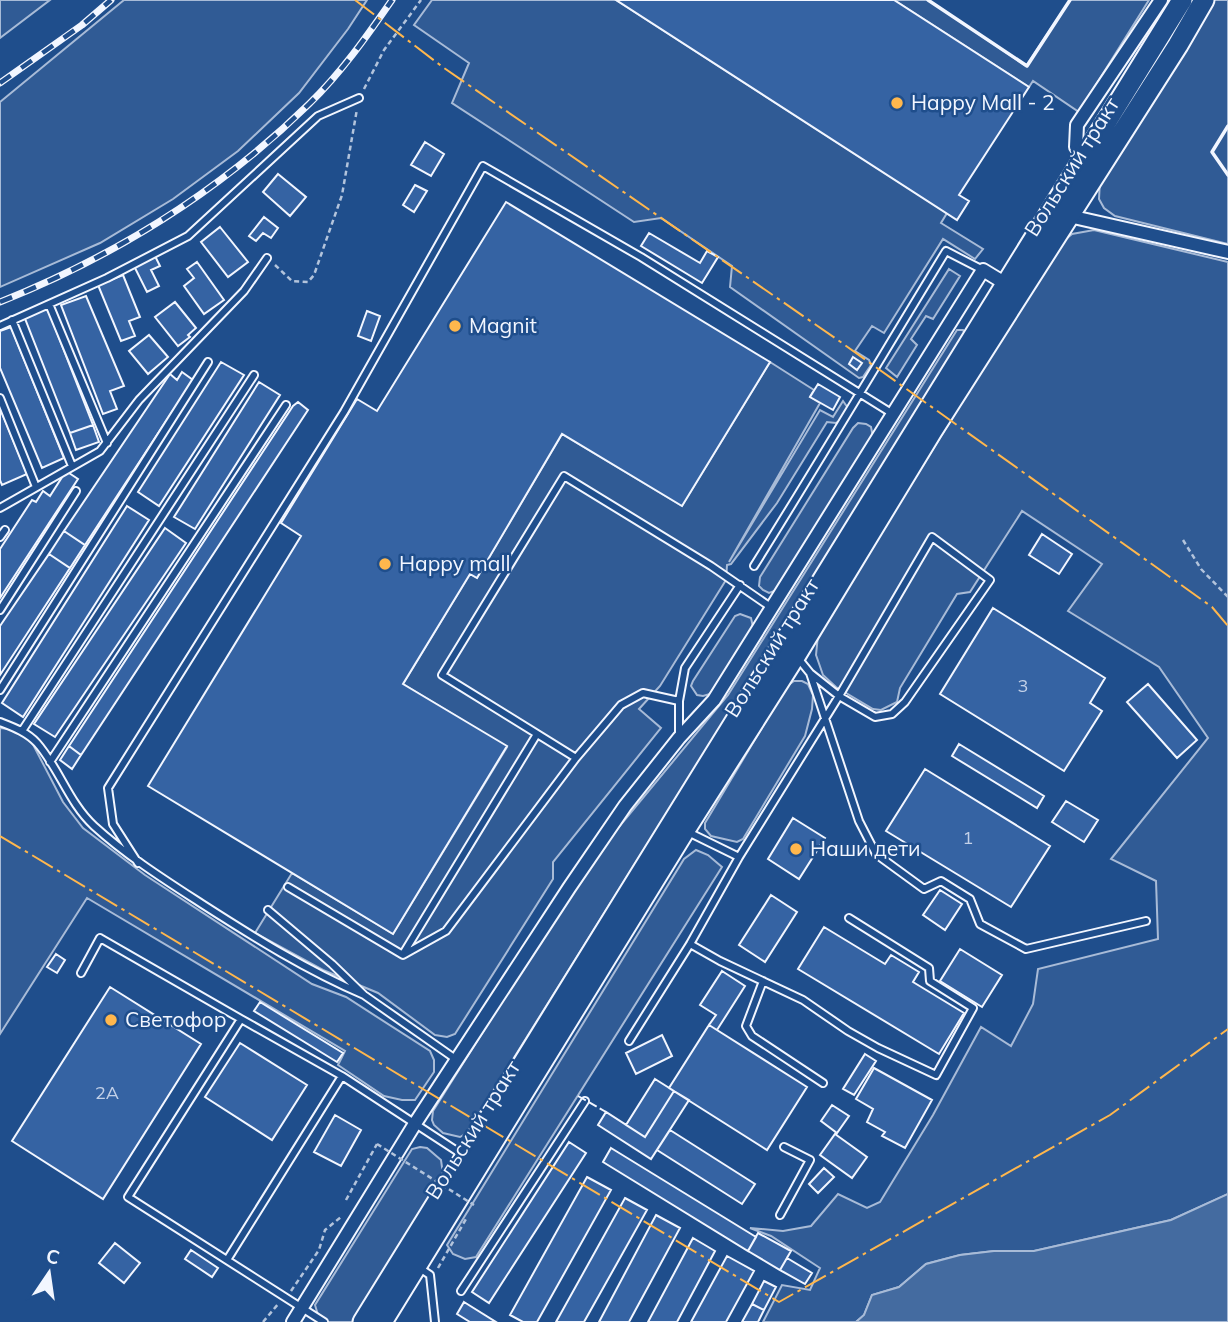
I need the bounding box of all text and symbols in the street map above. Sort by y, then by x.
place label: Happy Mall - 2 [911,89,1055,115]
street label: Вольский тракт [1018,92,1124,241]
marker: Happy Mall - 2 [889,95,905,111]
place label: Magnit [469,312,537,338]
marker: Magnit [447,318,463,334]
place label: Happy mall [399,550,510,576]
marker: Happy mall [377,556,393,572]
street label: Вольский тракт [718,573,824,722]
house number: 3 [1018,674,1028,697]
house number: 1 [963,826,973,849]
place label: Наши дети [810,835,920,861]
marker: Наши дети [788,841,804,857]
place label: Светофор [125,1006,227,1032]
marker: Светофор [103,1012,119,1028]
street label: Вольский тракт [419,1055,525,1204]
house number: 2А [95,1081,119,1104]
north arrow [14,1238,84,1308]
text: С [44,1243,62,1270]

